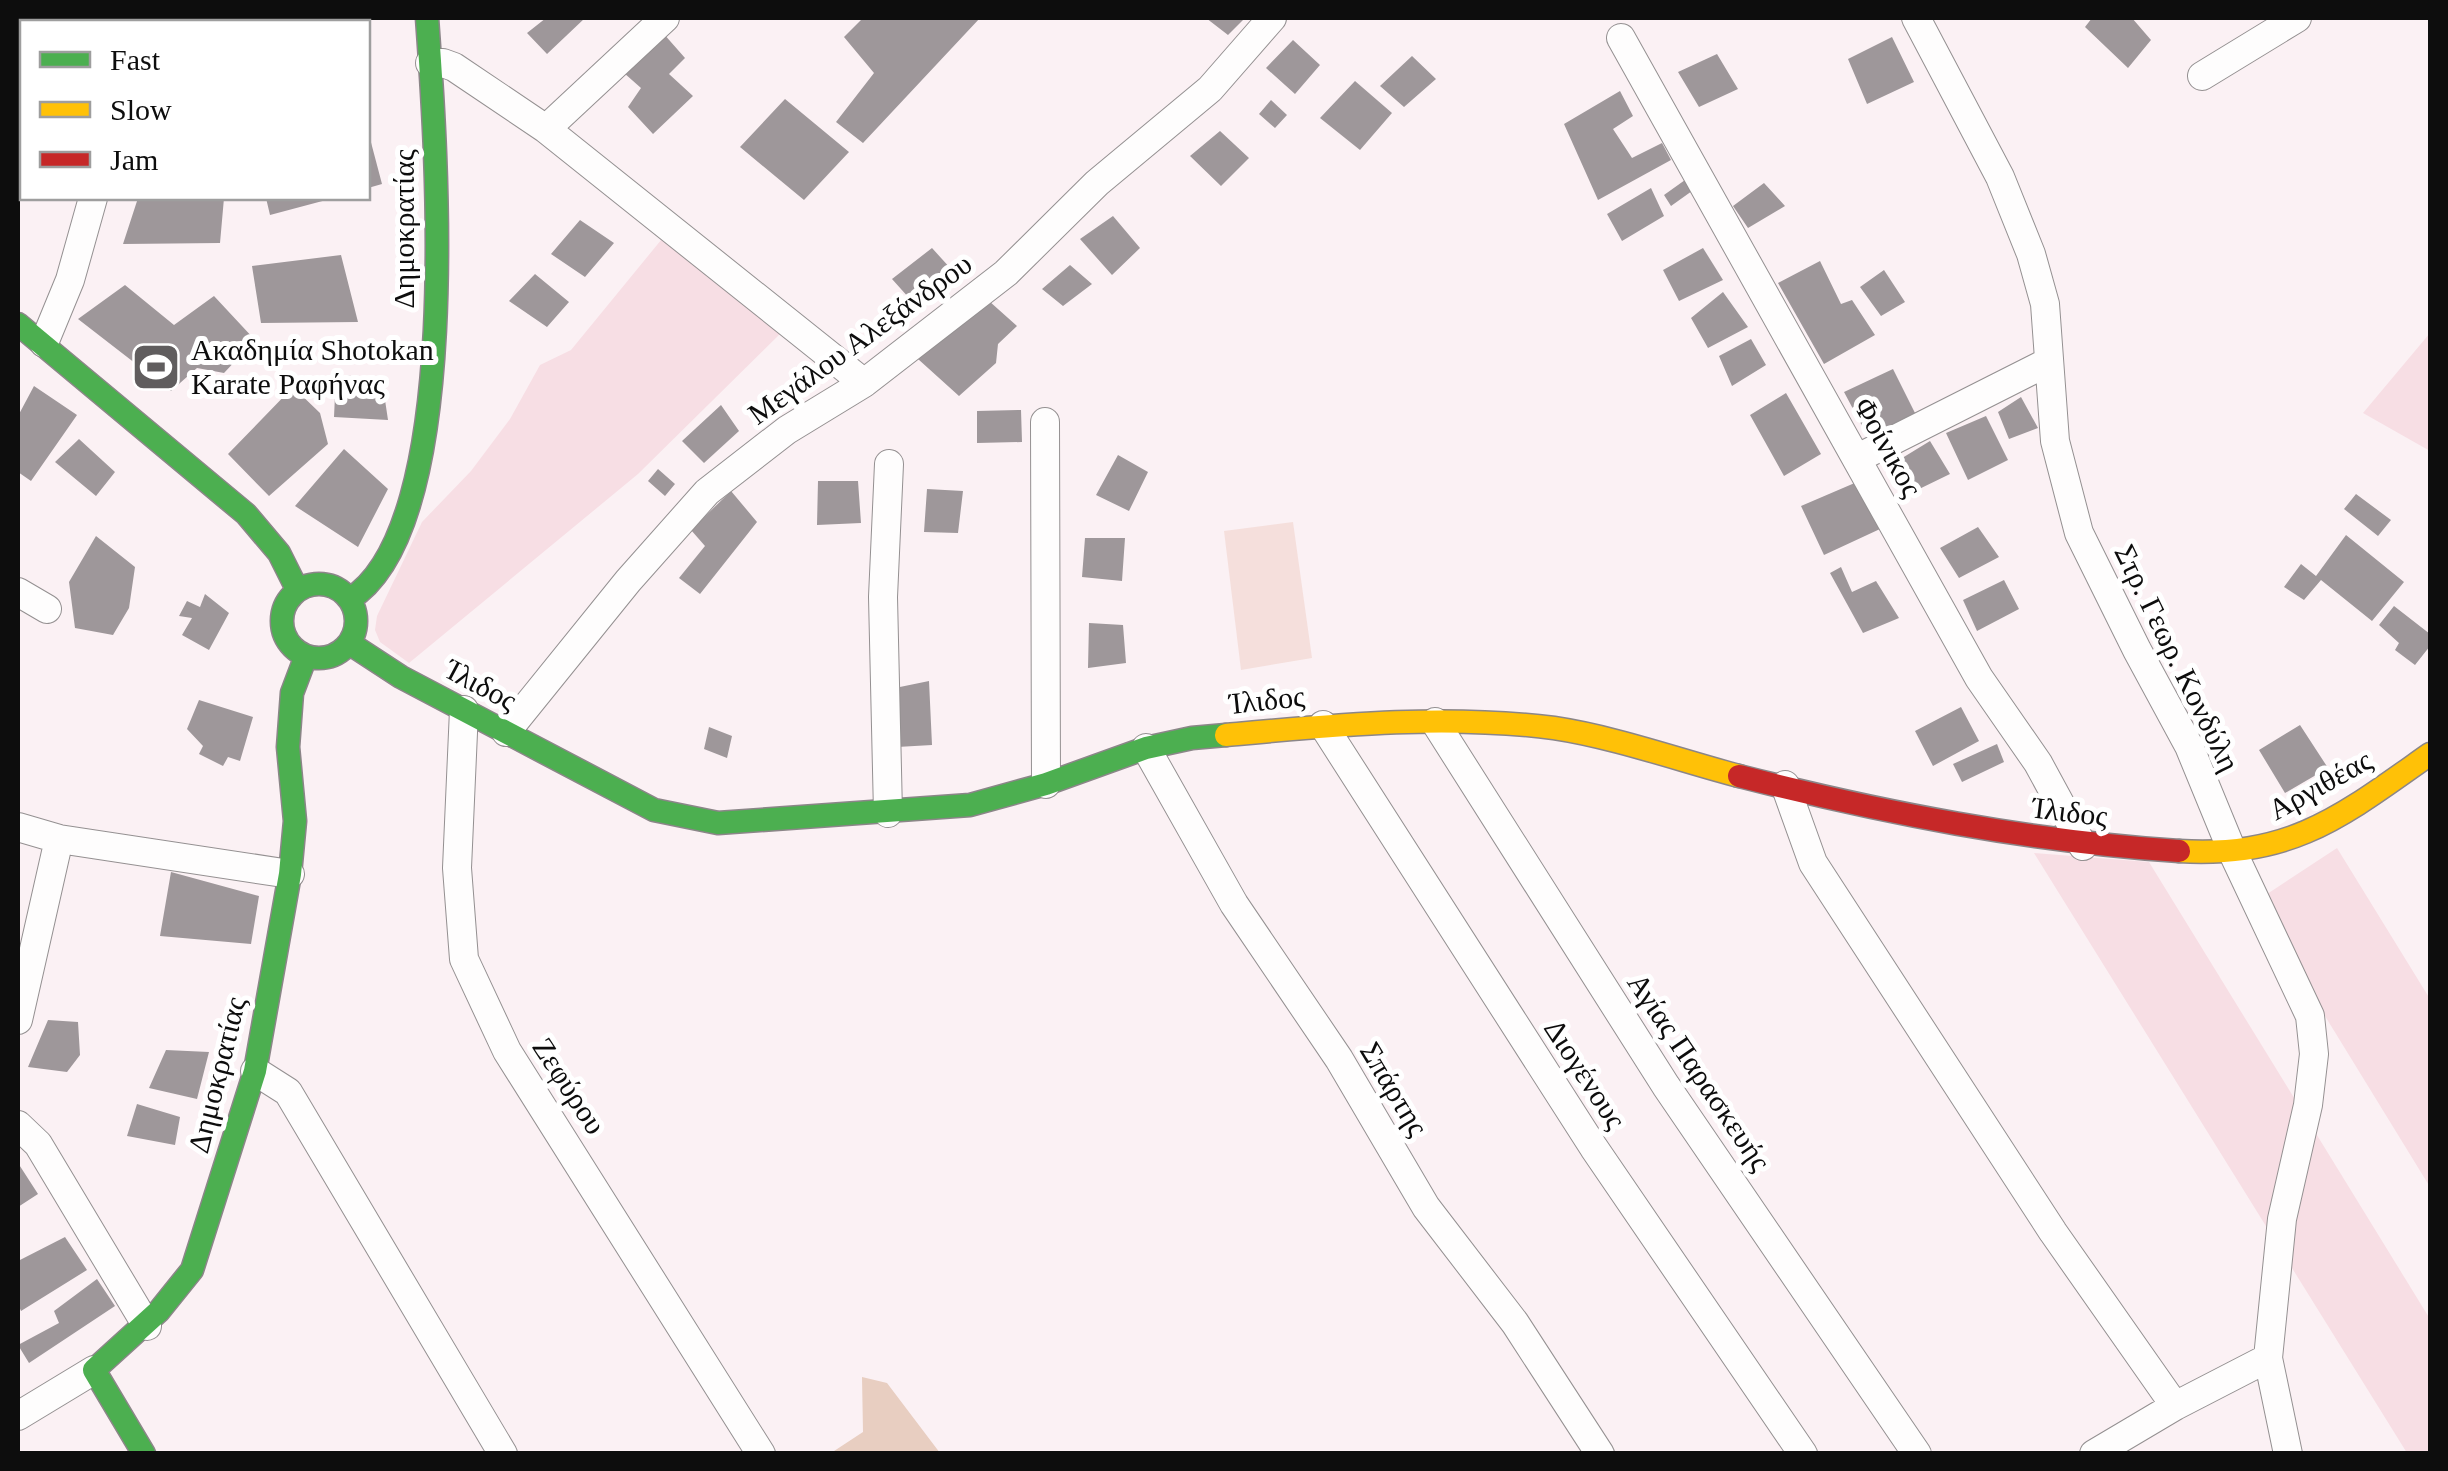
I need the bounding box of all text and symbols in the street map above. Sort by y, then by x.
legend [20,20,370,200]
text: Fast [110,43,161,76]
text: Slow [110,93,172,126]
text: Jam [110,143,158,176]
street label: Δημοκρατίας [387,149,420,309]
street label: Μεγάλου Αλεξάνδρου [742,247,978,431]
place label: Ακαδημία Shotokan Karate Ραφήνας [191,333,434,400]
sports icon: Ακαδημία Shotokan Karate Ραφήνας [130,341,182,393]
street label: Φοίνικος [1848,392,1929,502]
street label: Στρ. Γεωρ. Κονδύλη [2108,539,2247,776]
street label: Ίλιδος [438,651,522,717]
street label: Ίλιδος [1226,679,1306,720]
street label: Αργιθέας [2263,743,2377,826]
street label: Ίλιδος [2029,790,2110,833]
street label: Αγίας Παρασκευής [1621,967,1778,1177]
street label: Δημοκρατίας [181,993,252,1156]
street label: Διογένους [1538,1013,1633,1135]
street label: Ζεφύρου [526,1031,613,1140]
street label: Σπάρτης [1354,1036,1435,1141]

